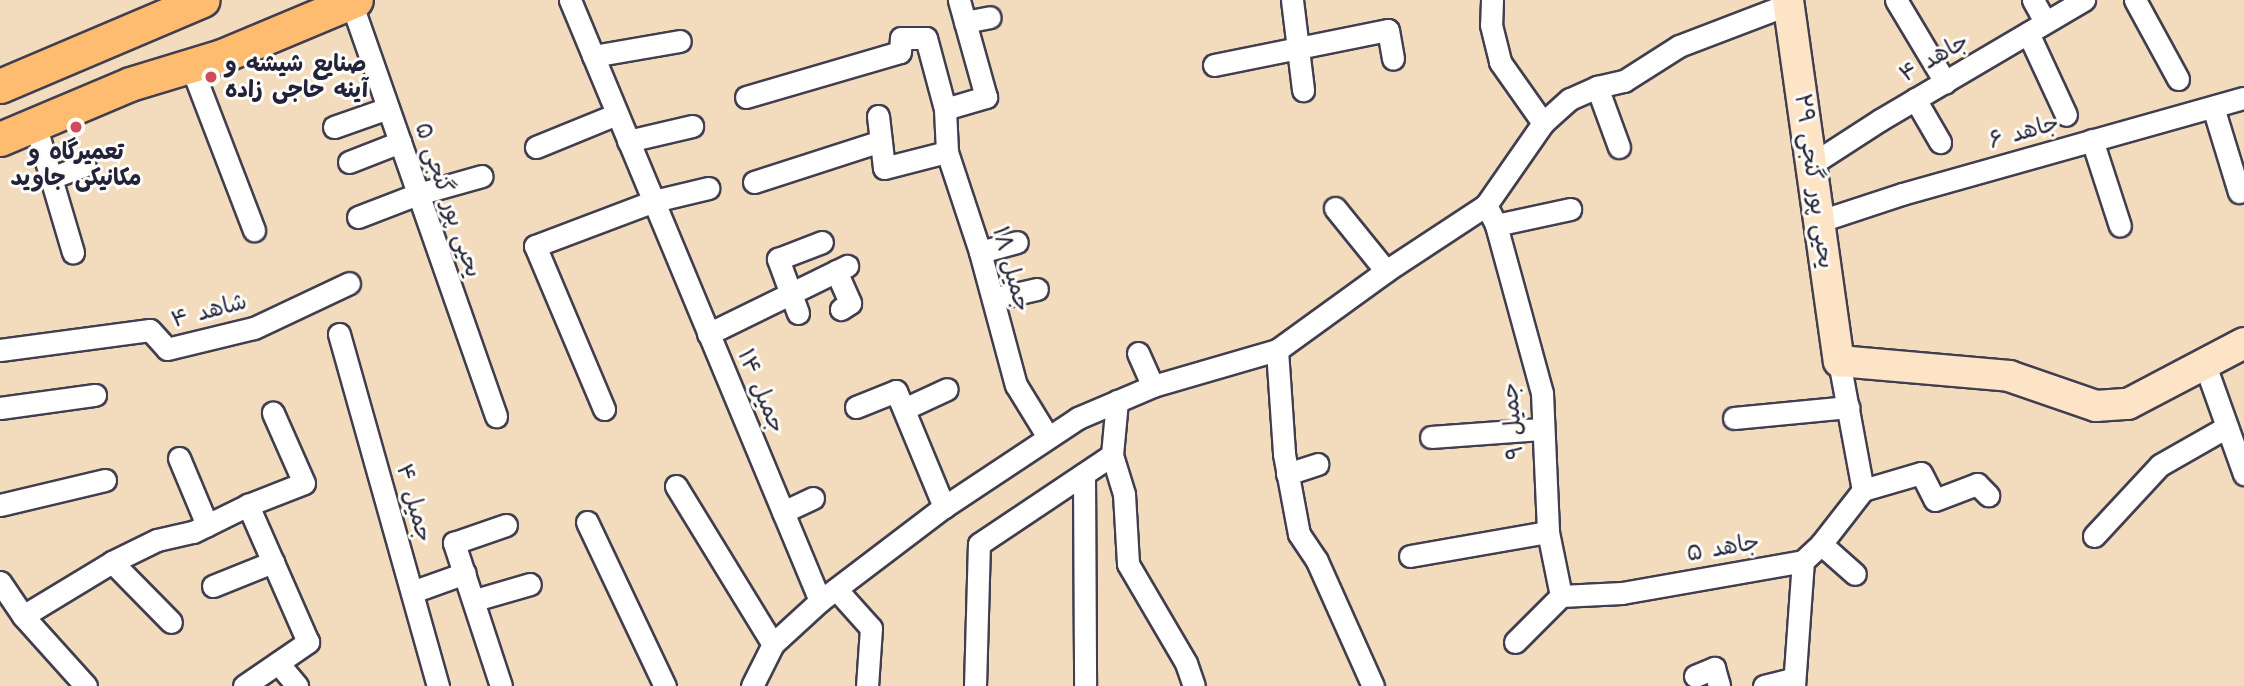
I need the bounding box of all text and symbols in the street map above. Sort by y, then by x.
street label: جاهد ۴ [1895,27,1973,89]
place label: صنایع شیشه و آینه حاجی زاده [225,50,368,104]
marker: صنایع شیشه و آینه حاجی زاده [203,69,219,85]
street label: یحیی پور گنجی ۲۹ [1788,92,1840,270]
street label: جاهد ۶ [1986,109,2062,155]
marker: تعمیرگاه و مکانیکی جاوید [68,119,84,135]
street label: یحیی پور گنجی ۵ [409,119,487,281]
place label: تعمیرگاه و مکانیکی جاوید [11,138,141,192]
street label: جمیل ۱۸ [986,223,1036,315]
street label: شاهد ۴ [168,288,250,334]
street label: جمیل ۱۴ [731,345,791,437]
street label: جمیل ۹ [1496,381,1530,461]
street label: جمیل ۴ [390,461,438,545]
street label: جاهد ۵ [1684,528,1762,568]

